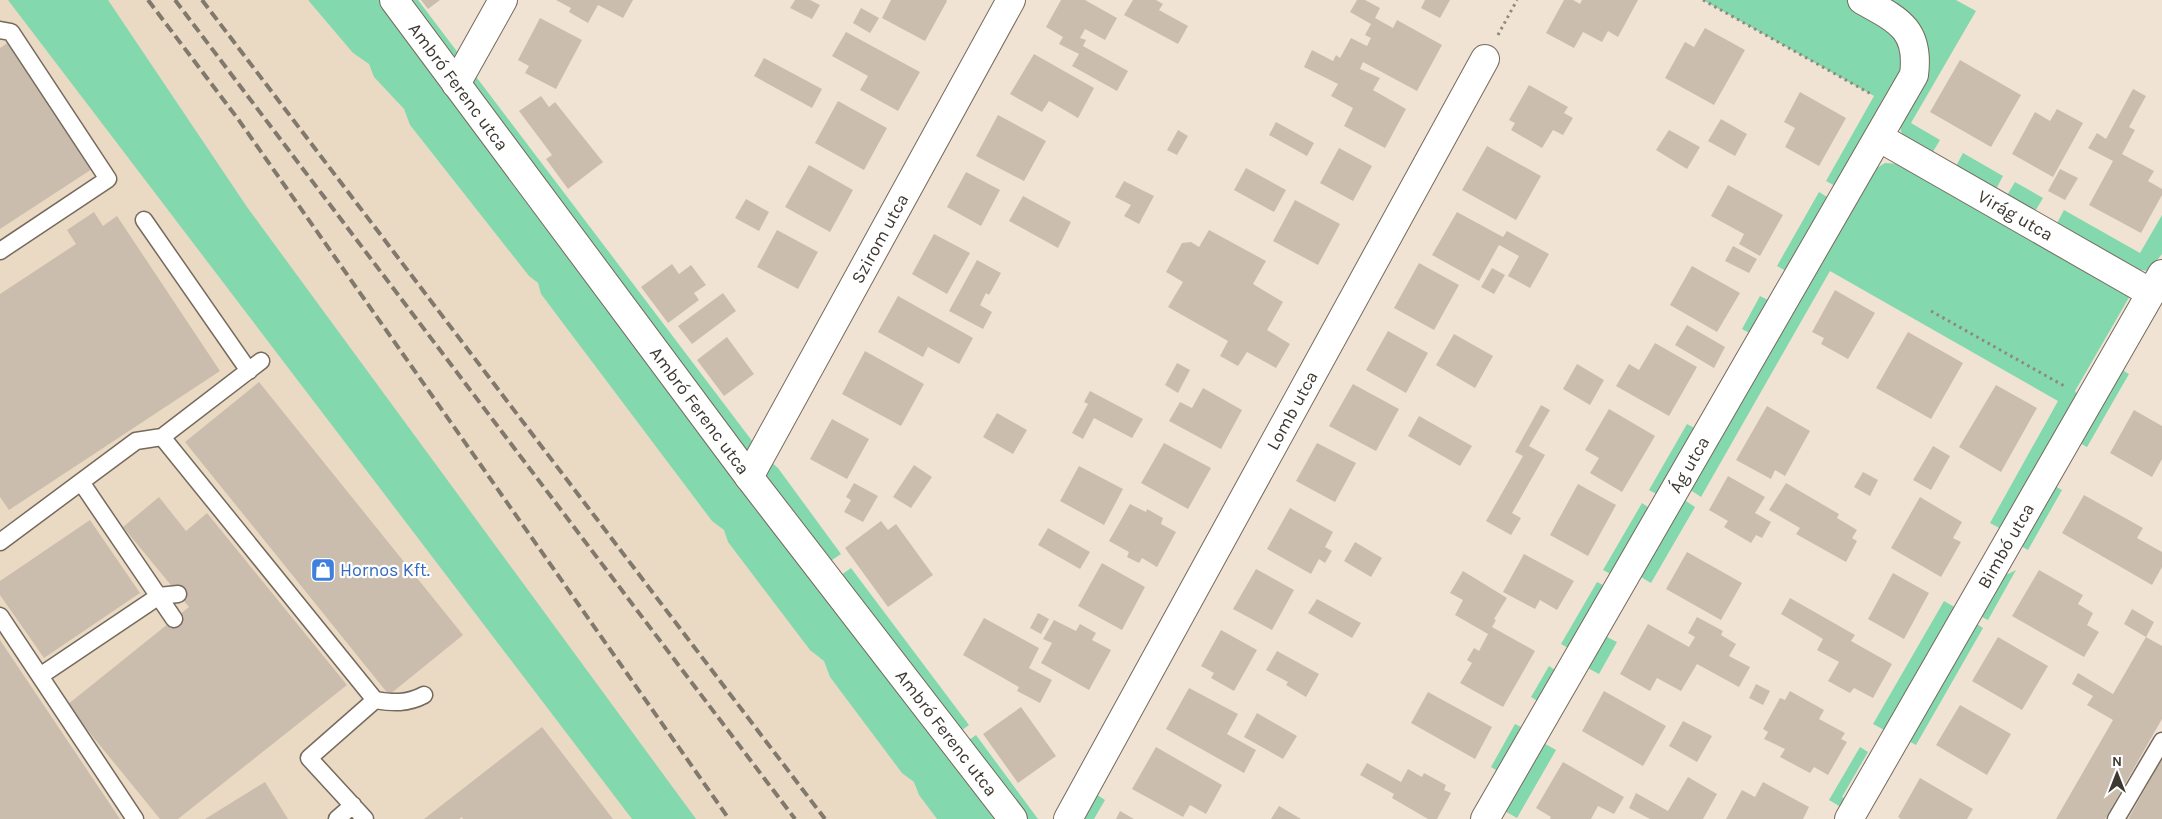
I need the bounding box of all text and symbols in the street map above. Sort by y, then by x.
street label: Ambró Ferenc utca [404,18,513,155]
street label: Virág utca [1974,185,2057,246]
street label: Szirom utca [846,190,913,287]
street label: Ambró Ferenc utca [645,342,754,479]
street label: Lomb utca [1262,367,1323,454]
street label: Ág utca [1663,432,1714,497]
street label: Bimbó utca [1973,499,2039,593]
shop icon: Hornos Kft. [310,557,336,583]
place label: Hornos Kft. [340,559,430,581]
street label: Ambró Ferenc utca [891,665,1002,801]
north arrow [2092,749,2142,799]
text: N [2112,753,2122,770]

